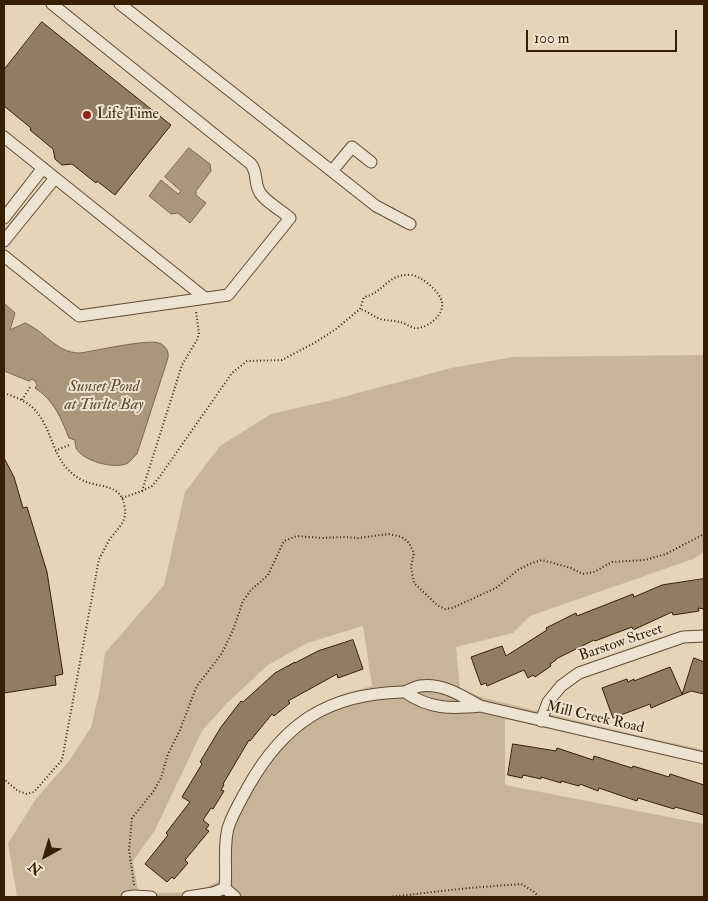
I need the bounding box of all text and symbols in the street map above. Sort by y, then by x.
scale bar [528,20,679,52]
text: 100 m [534,29,569,48]
place label: Life Time [97,106,159,124]
marker: Life Time [81,109,93,121]
water label: Sunset Pond at Turlte Bay [64,378,144,416]
street label: Barstow Street [577,620,665,666]
street label: Mill Creek Road [544,698,646,738]
north arrow [20,831,70,881]
text: N [25,857,45,879]

